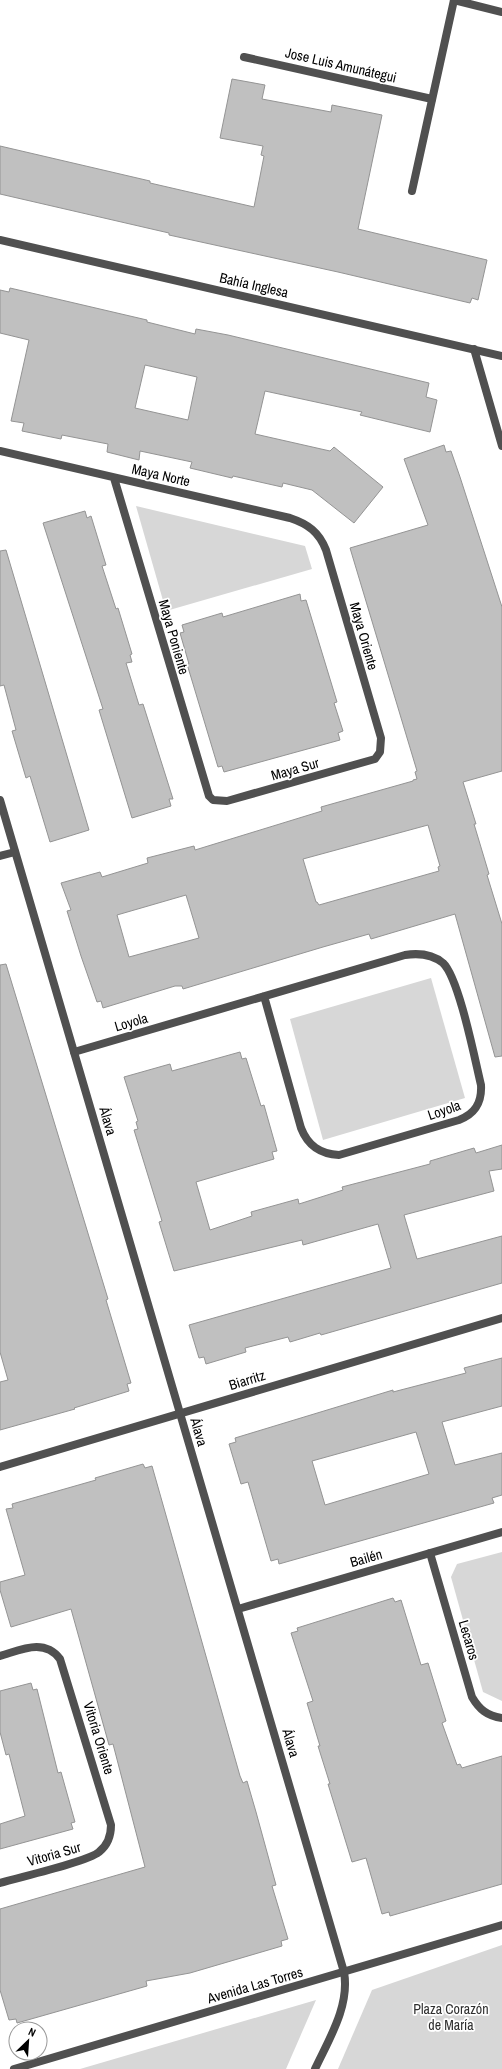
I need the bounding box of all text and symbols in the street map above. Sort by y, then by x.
street label: Jose Luis Amunátegui [284,43,398,87]
street label: Bahía Inglesa [218,268,291,302]
street label: Maya Norte [130,460,192,490]
street label: Maya Poniente [155,597,193,677]
street label: Maya Oriente [346,600,382,672]
street label: Maya Sur [269,754,321,784]
street label: Loyola [112,1009,150,1035]
street label: Loyola [425,1096,464,1124]
street label: Álava [95,1104,121,1138]
street label: Biarritz [227,1366,268,1394]
street label: Álava [186,1415,212,1449]
street label: Bailén [348,1545,384,1571]
street label: Lecaros [455,1618,483,1662]
street label: Vitoria Oriente [79,1699,119,1777]
street label: Álava [278,1726,304,1760]
street label: Vitoria Sur [25,1838,83,1870]
street label: Avenida Las Torres [204,1963,305,2008]
park label: Plaza Corazón de María [413,2000,489,2034]
north arrow [8,2021,48,2061]
text: N [26,2024,38,2040]

